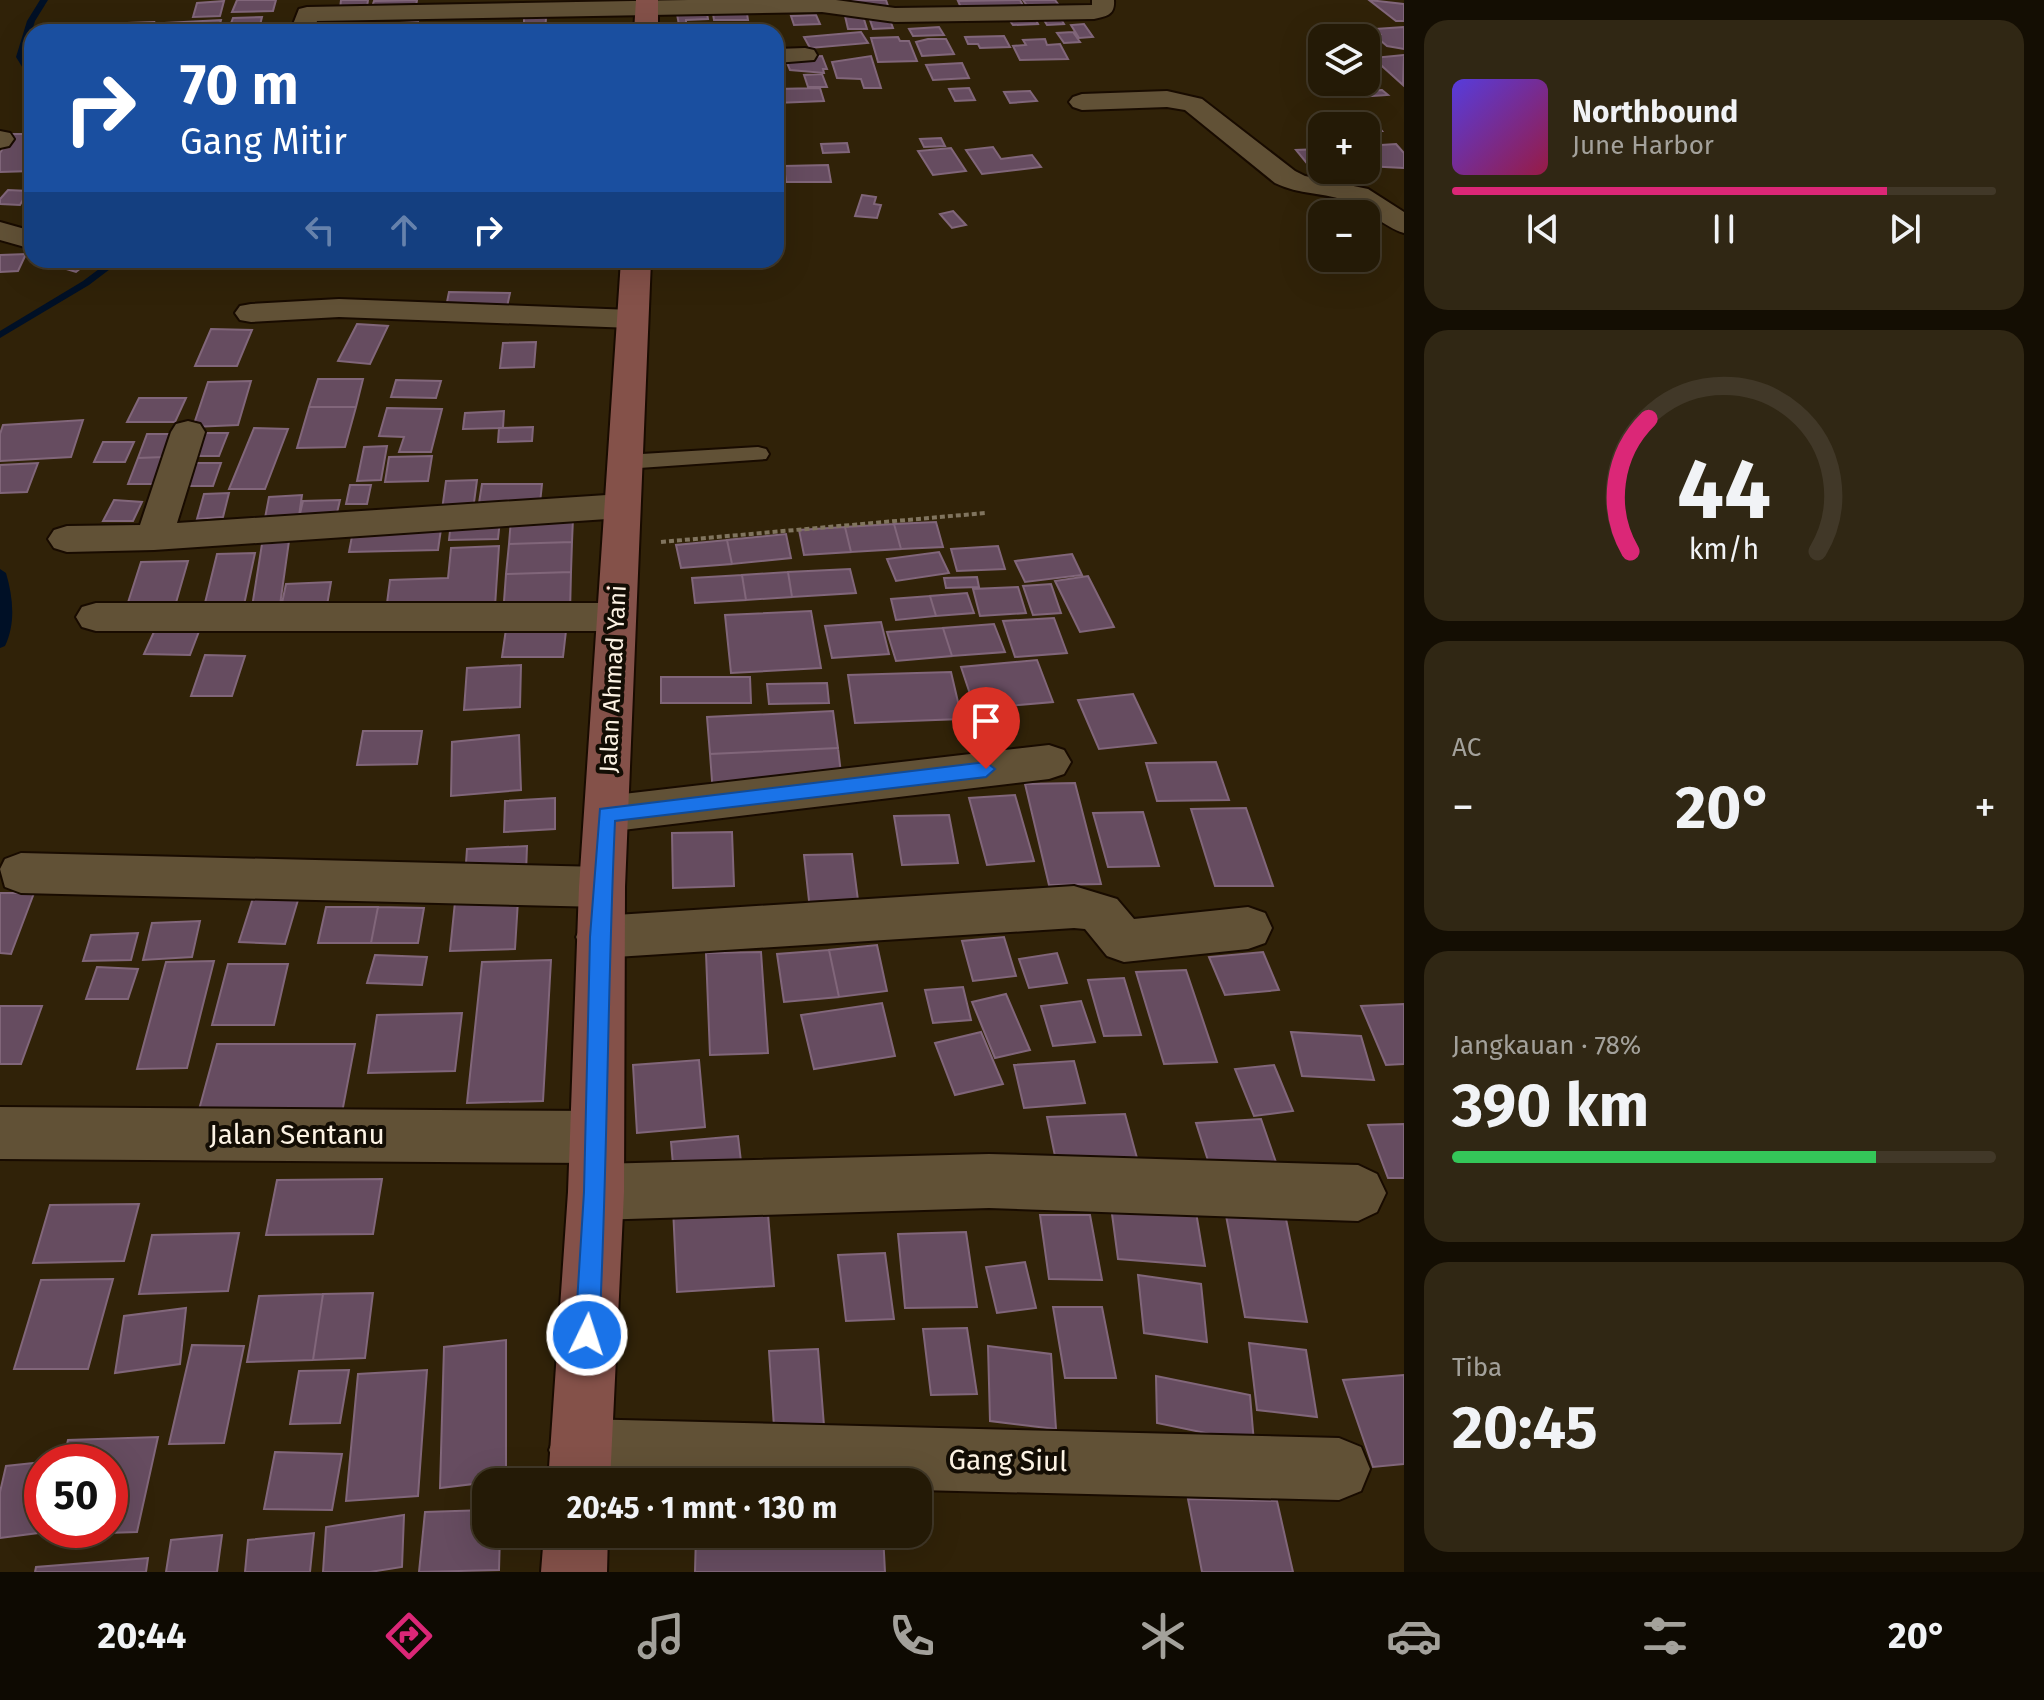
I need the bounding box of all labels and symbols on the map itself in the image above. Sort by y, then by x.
street label: Jalan Ahmad Yani [594,584,632,774]
pin [952,687,1020,769]
street label: Jalan Sentanu [209,1118,385,1151]
position arrow [545,1293,629,1377]
street label: Gang Siul [948,1443,1068,1478]
speed limit sign: 50 [24,1444,128,1548]

